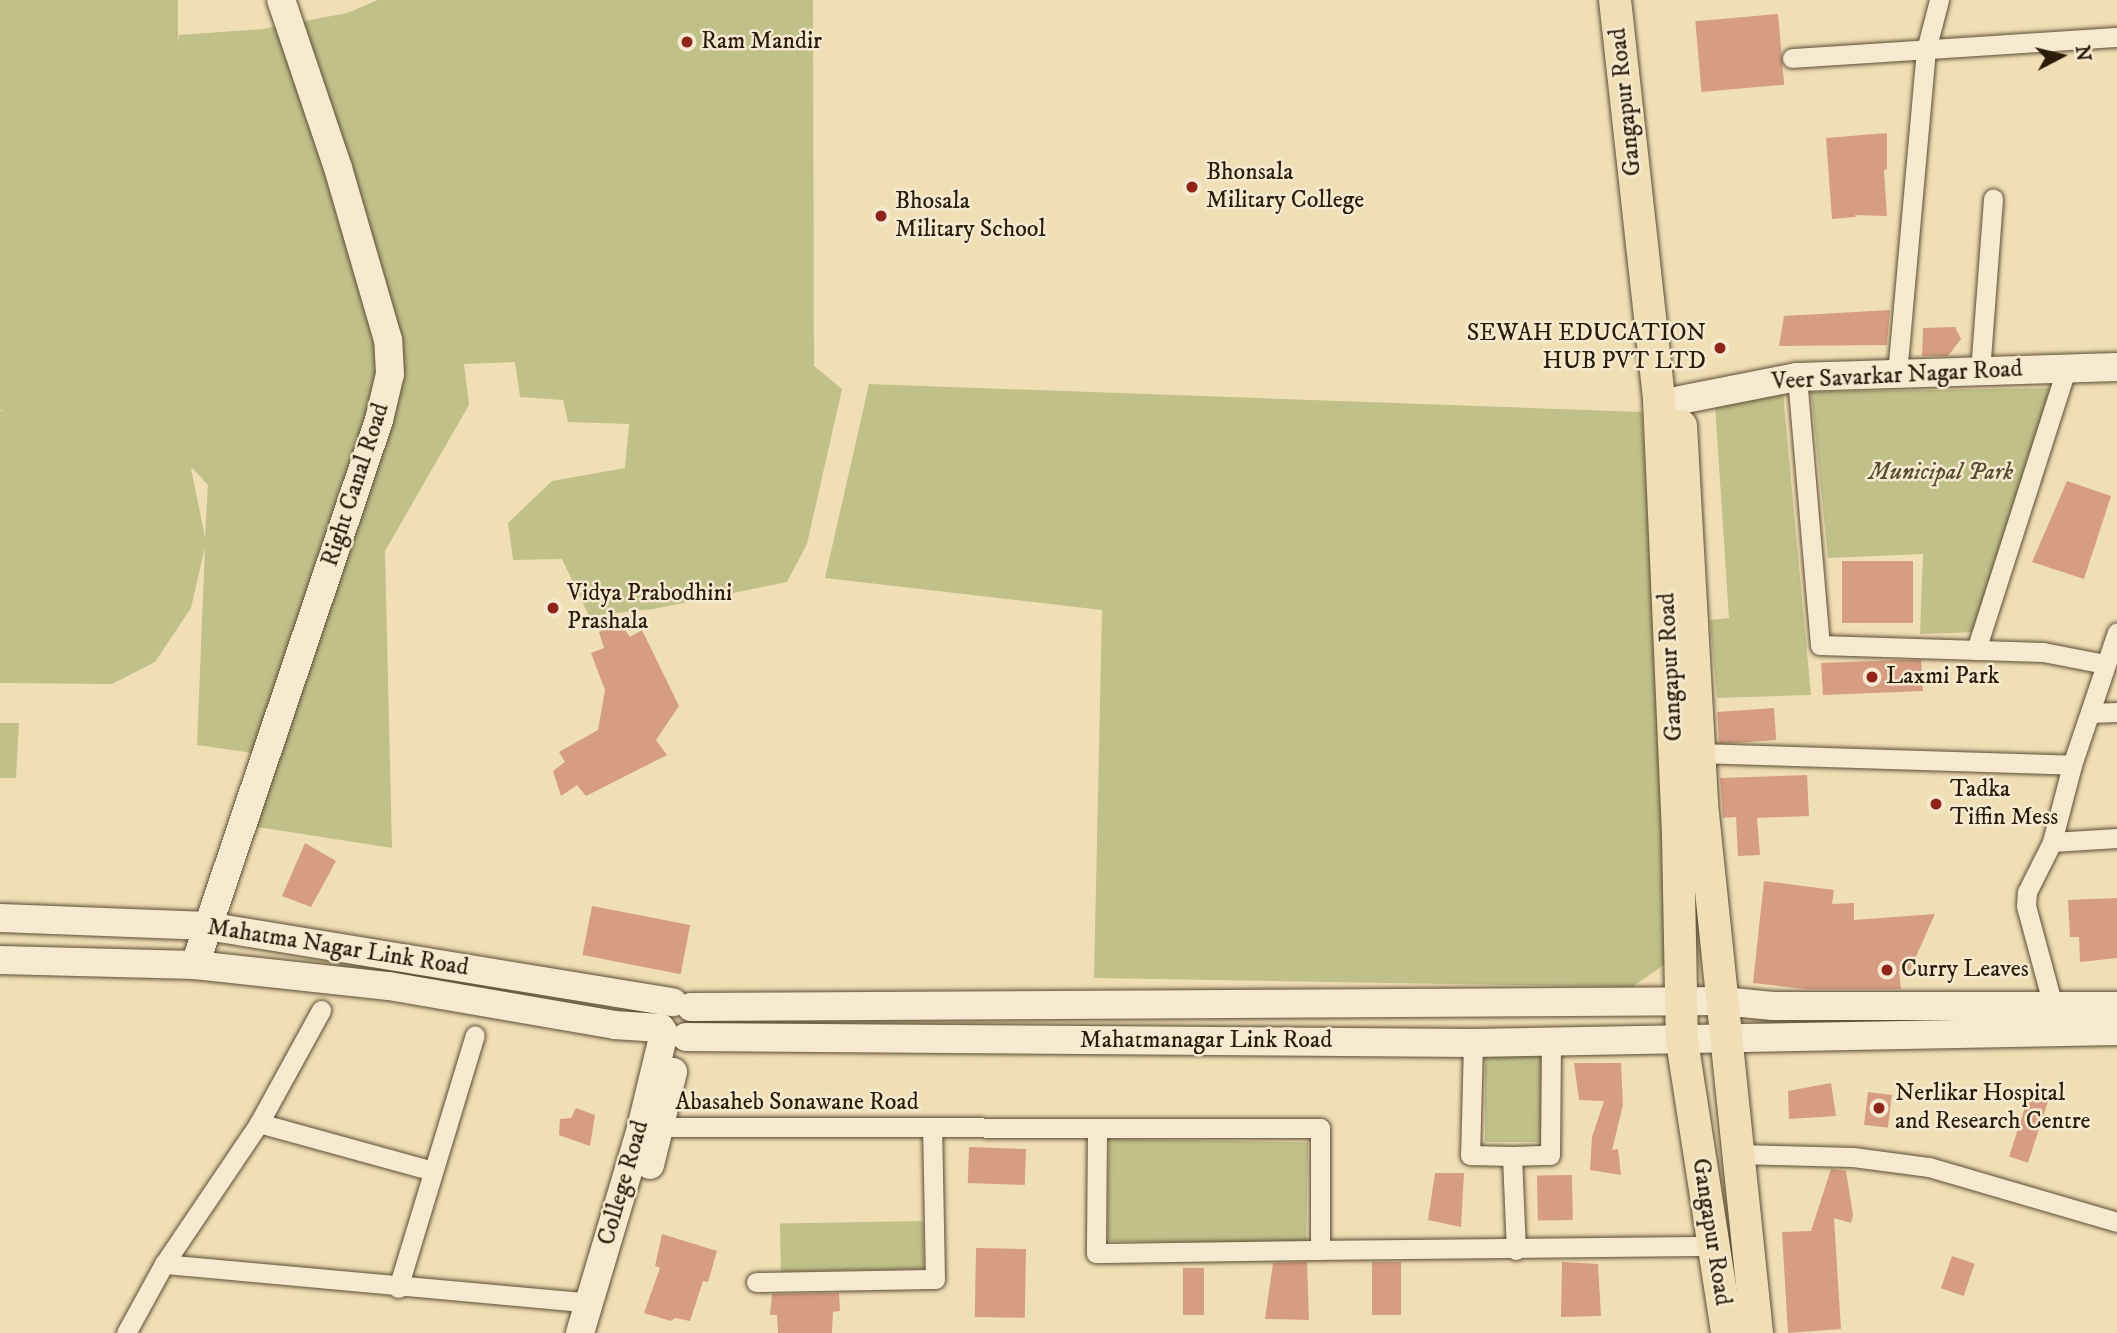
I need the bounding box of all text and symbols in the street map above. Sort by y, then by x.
north arrow [2026,21,2096,91]
street label: Gangapur Road [1604,27,1648,177]
place label: Ram Mandir [701,28,822,56]
marker: Ram Mandir [679,34,695,50]
text: N [2070,44,2095,63]
place label: Bhonsala Military College [1206,159,1364,215]
marker: Bhonsala Military College [1184,179,1200,195]
place label: Bhosala Military School [895,188,1046,244]
marker: Bhosala Military School [873,208,889,224]
place label: SEWAH EDUCATION HUB PVT LTD [1467,320,1706,376]
marker: SEWAH EDUCATION HUB PVT LTD [1712,340,1728,356]
street label: Veer Savarkar Nagar Road [1771,355,2023,397]
street label: Right Canal Road [316,400,396,570]
park label: Municipal Park [1869,459,2013,487]
place label: Vidya Prabodhini Prashala [567,580,732,636]
street label: Gangapur Road [1653,592,1689,742]
marker: Vidya Prabodhini Prashala [545,600,561,616]
place label: Laxmi Park [1886,663,1999,691]
marker: Laxmi Park [1864,669,1880,685]
place label: Tadka Tiffin Mess [1950,776,2058,832]
marker: Tadka Tiffin Mess [1928,796,1944,812]
street label: Mahatma Nagar Link Road [205,913,471,983]
place label: Curry Leaves [1901,956,2029,984]
marker: Curry Leaves [1879,962,1895,978]
street label: Mahatmanagar Link Road [1080,1027,1332,1055]
place label: Nerlikar Hospital and Research Centre [1895,1080,2090,1136]
street label: Abasaheb Sonawane Road [675,1089,919,1117]
marker: Nerlikar Hospital and Research Centre [1869,1098,1889,1118]
street label: College Road [592,1117,656,1249]
street label: Gangapur Road [1685,1156,1737,1308]

